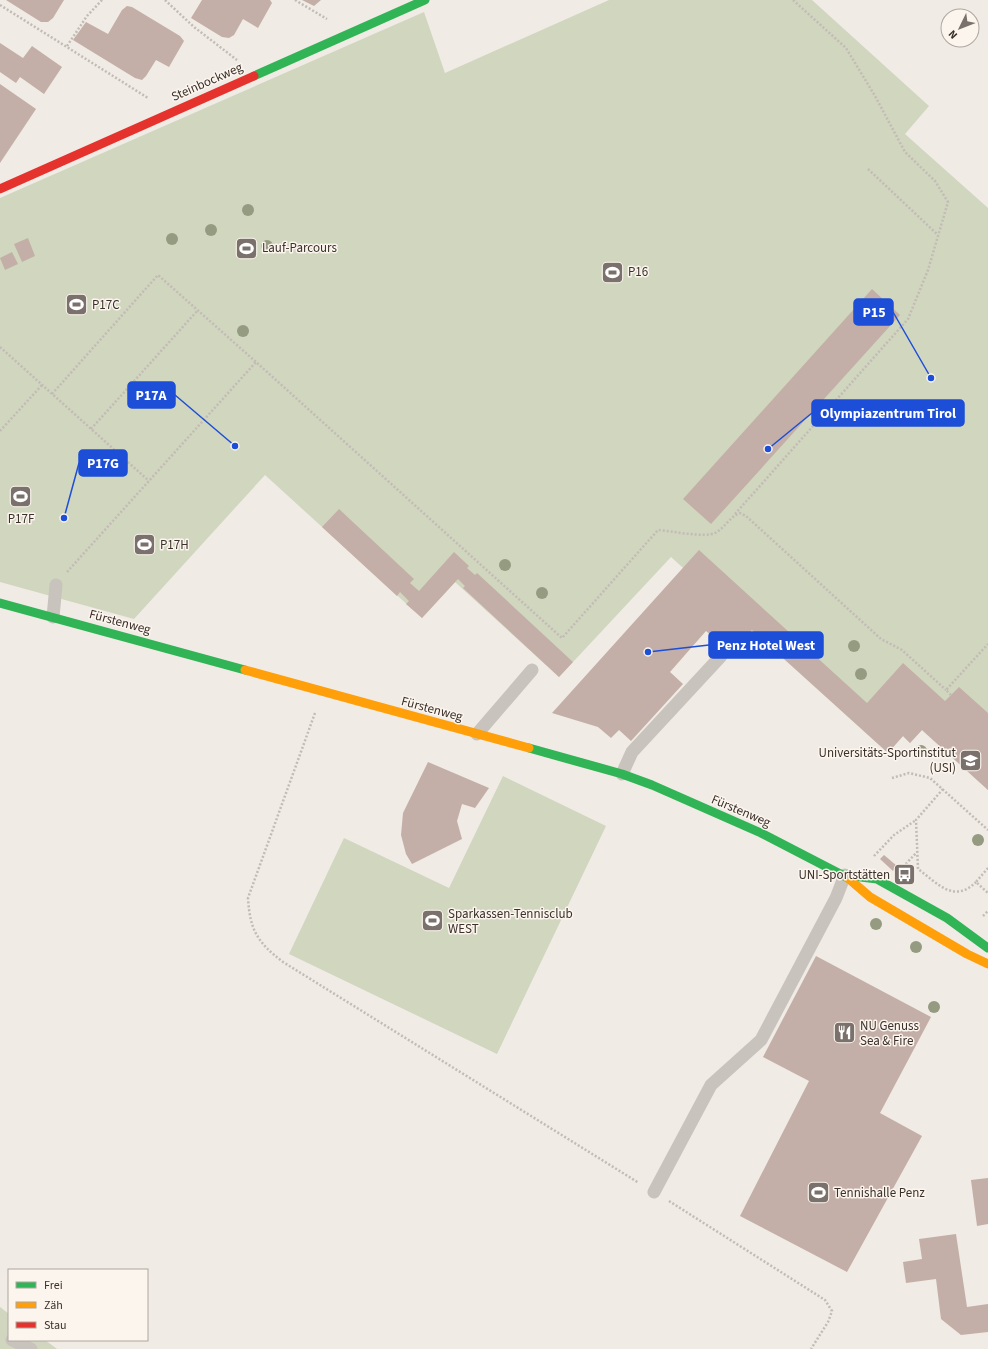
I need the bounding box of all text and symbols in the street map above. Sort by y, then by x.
north arrow [940,8,980,48]
text: N [945,27,961,42]
street label: Steinbockweg [168,58,246,106]
sports icon: Lauf-Parcours [233,235,259,261]
place label: Lauf-Parcours [262,239,338,257]
sports icon: P16 [600,259,626,285]
place label: P16 [628,263,648,281]
sports icon: P17C [64,292,90,318]
place label: P17C [92,296,120,314]
callout: P15 [854,299,893,325]
text: P15 [862,303,886,323]
callout: P17A [128,382,175,408]
text: P17A [135,386,168,406]
callout: Olympiazentrum Tirol [812,400,964,426]
text: Olympiazentrum Tirol [820,404,956,424]
callout: P17G [79,450,127,476]
text: P17G [87,454,119,474]
sports icon: P17F [8,484,34,510]
place label: P17F [8,510,35,528]
sports icon: P17H [132,532,158,558]
place label: P17H [160,536,189,554]
street label: Fürstenweg [87,605,153,639]
callout: Penz Hotel West [709,632,823,658]
text: Penz Hotel West [717,636,816,656]
street label: Fürstenweg [399,692,465,726]
place label: Universitäts-Sportinstitut (USI) [819,744,957,777]
school or university icon: Universitäts-Sportinstitut (USI) [958,747,984,773]
street label: Fürstenweg [709,790,774,832]
bus stop icon: UNI-Sportstätten [892,862,918,888]
place label: UNI-Sportstätten [798,866,890,884]
place label: Sparkassen-Tennisclub WEST [448,905,573,938]
sports icon: Sparkassen-Tennisclub WEST [420,908,446,934]
place label: NU Genuss Sea & Fire [860,1017,919,1050]
restaurant icon: NU Genuss Sea & Fire [831,1020,857,1046]
sports icon: Tennishalle Penz [805,1180,831,1206]
place label: Tennishalle Penz [834,1184,925,1202]
legend [8,1269,148,1341]
text: Frei [44,1277,63,1294]
text: Zäh [44,1297,63,1314]
text: Stau [44,1317,67,1334]

